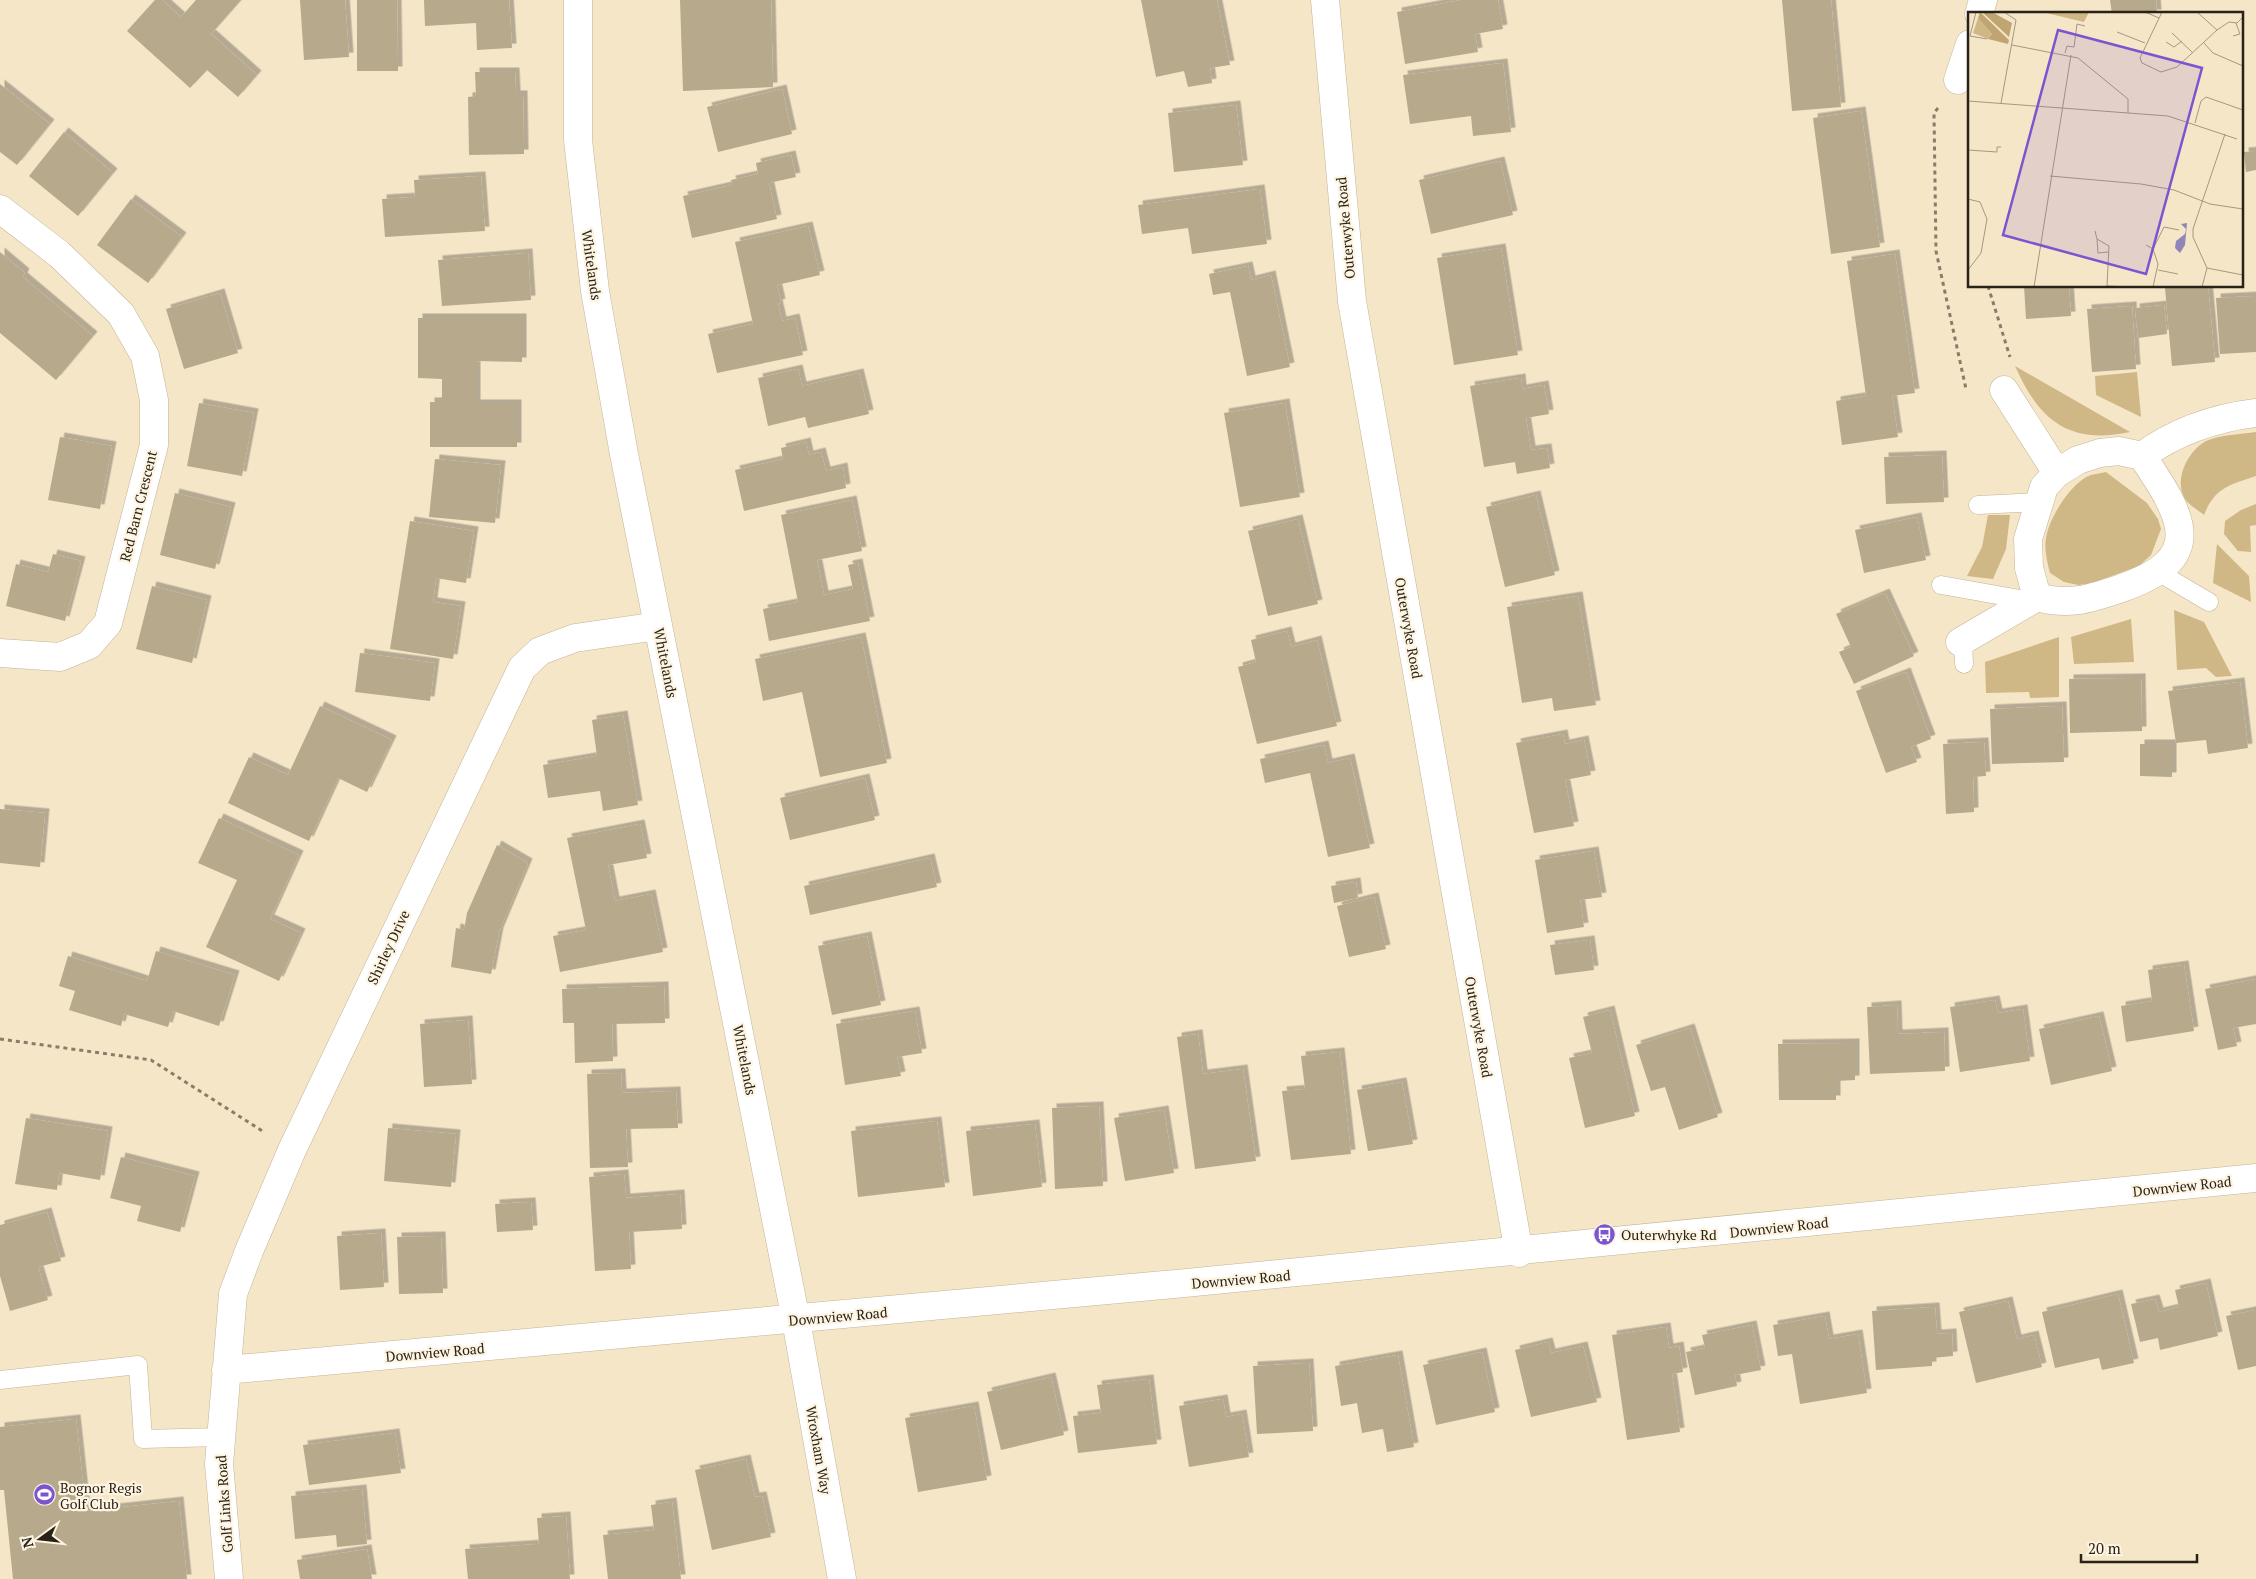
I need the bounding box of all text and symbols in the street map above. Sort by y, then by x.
inset map [1968,12,2244,288]
street label: Outerwyke Road [1331,176,1359,280]
street label: Whitelands [578,228,606,302]
street label: Red Barn Crescent [115,448,161,564]
street label: Outerwyke Road [1391,576,1427,680]
street label: Whitelands [650,626,682,700]
street label: Shirley Drive [362,907,414,987]
street label: Outerwyke Road [1461,975,1497,1079]
street label: Whitelands [729,1023,761,1097]
street label: Downview Road [2132,1171,2233,1201]
street label: Downview Road [1729,1212,1830,1242]
bus stop icon: Outerwhyke Rd [1593,1222,1617,1246]
place label: Outerwhyke Rd [1621,1225,1717,1244]
street label: Downview Road [1191,1265,1291,1293]
street label: Downview Road [788,1302,888,1330]
street label: Downview Road [385,1338,485,1366]
street label: Wroxham Way [802,1404,836,1497]
street label: Golf Links Road [211,1454,237,1554]
place label: Bognor Regis Golf Club [60,1478,142,1513]
sports icon: Bognor Regis Golf Club [32,1483,56,1507]
north arrow [15,1514,65,1564]
scale bar [2081,1532,2197,1564]
text: N [16,1535,38,1550]
text: 20 m [2088,1538,2121,1558]

